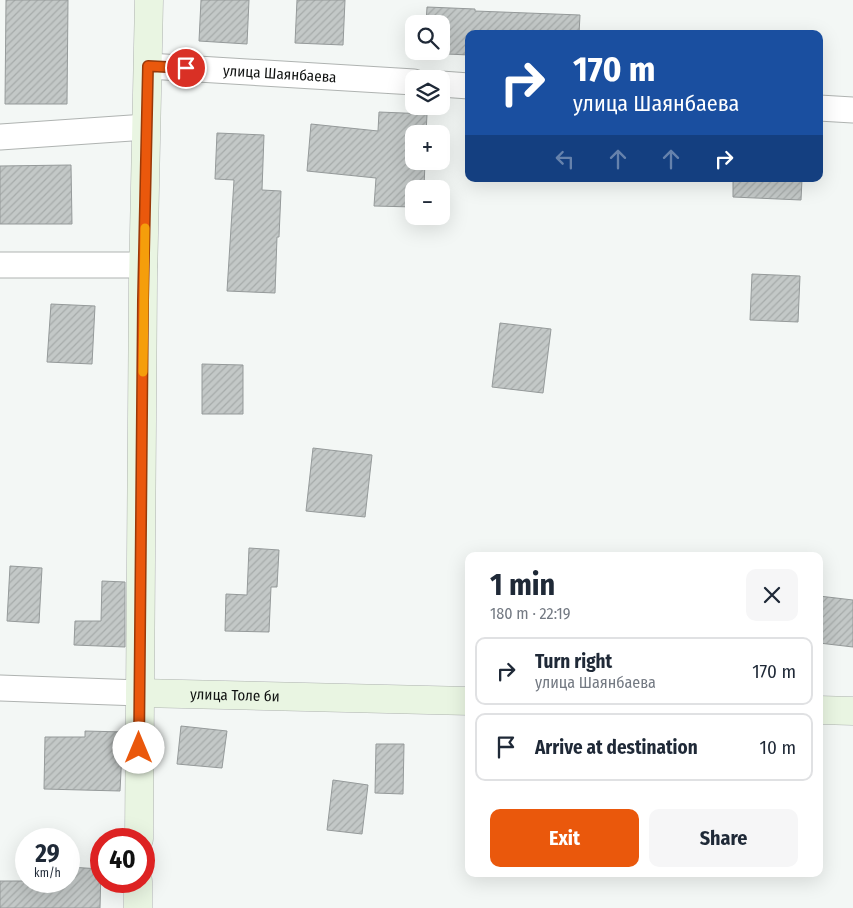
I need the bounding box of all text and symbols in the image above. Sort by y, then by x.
map controls [405,15,450,225]
button: search [405,15,450,60]
pin [165,47,207,89]
text: 170 m [573,48,656,90]
icon: right [490,50,555,115]
icon: arrive [172,54,200,82]
street label: улица Шаянбаева [223,62,337,86]
button: layers [405,70,450,115]
text: улица Шаянбаева [573,90,739,117]
button: + [405,125,450,170]
icon: left [551,145,579,173]
icon: ahead [604,145,632,173]
icon: ahead [657,145,685,173]
icon: right [710,145,738,173]
button: − [405,180,450,225]
text: 1 min [490,567,555,603]
button: close [746,569,798,621]
text: 180 m · 22:19 [490,604,570,623]
text: Turn right [535,650,612,673]
icon: right [492,657,520,685]
text: 170 m [752,660,796,683]
text: улица Шаянбаева [535,673,656,692]
street label: улица Толе би [190,685,280,705]
position arrow [112,721,164,773]
icon: arrive [492,733,520,761]
text: Arrive at destination [535,736,698,759]
text: 10 m [760,736,796,759]
button: Exit [490,809,639,867]
button: Share [649,809,798,867]
speed limit sign: 40 [90,828,155,893]
text: 29 [35,839,60,869]
text: km/h [34,866,61,880]

